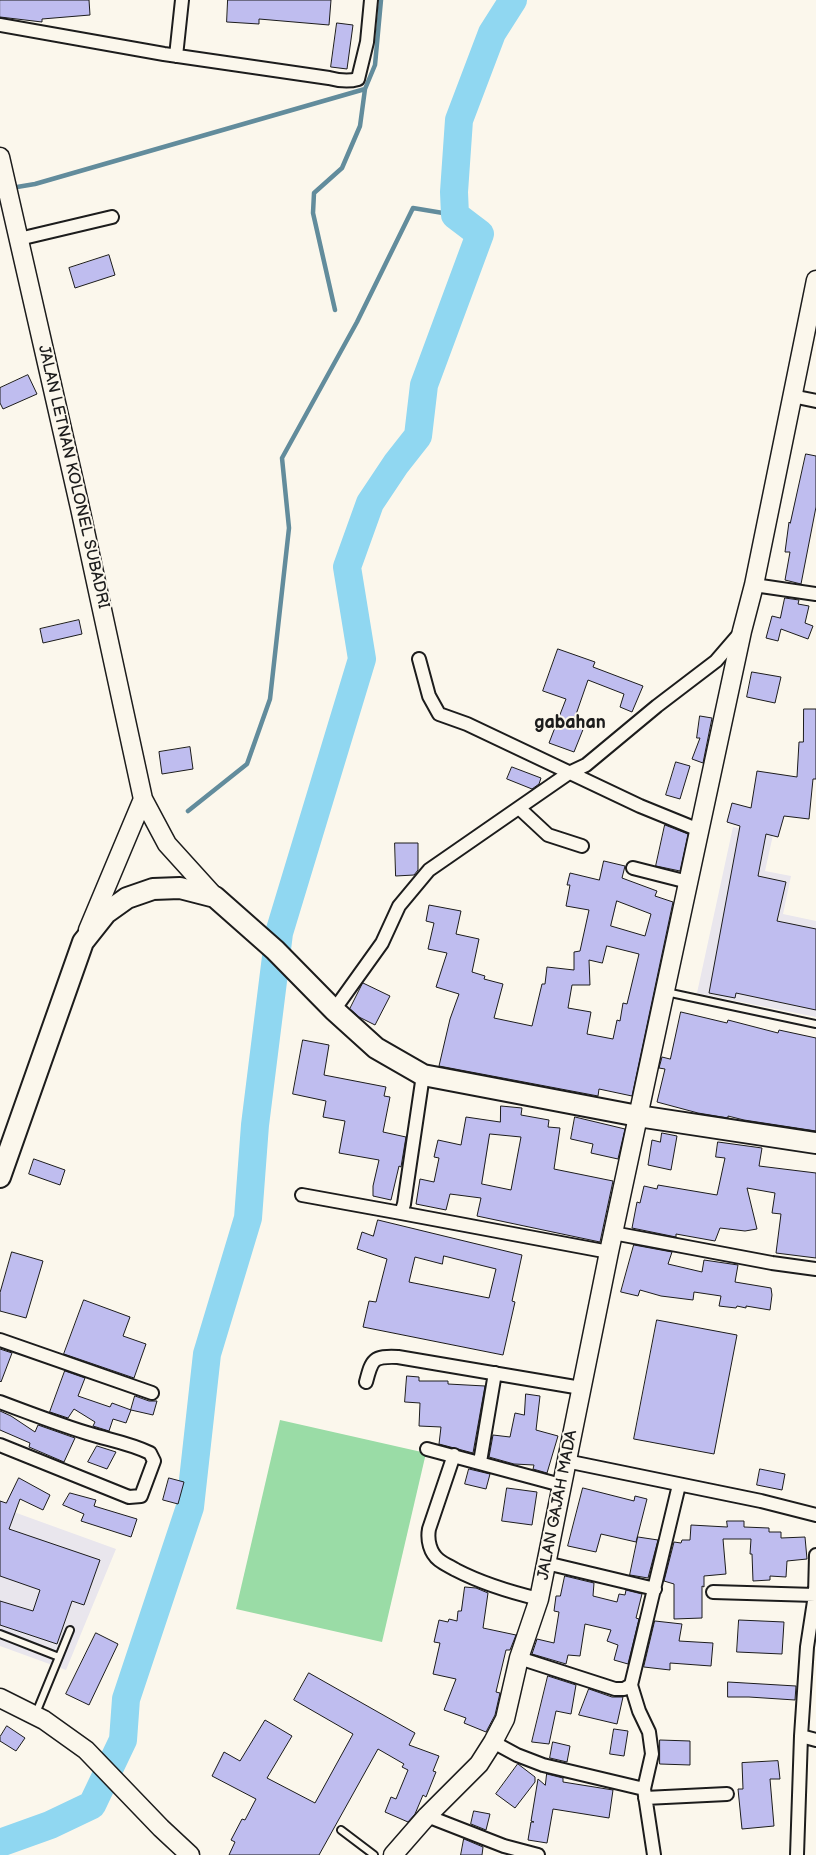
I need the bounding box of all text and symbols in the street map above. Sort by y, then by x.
street label: JALAN LETNAN KOLONEL SUBADRI [33,343,113,611]
district label: gabahan [534,712,606,734]
street label: JALAN GAJAH MADA [534,1428,582,1582]

